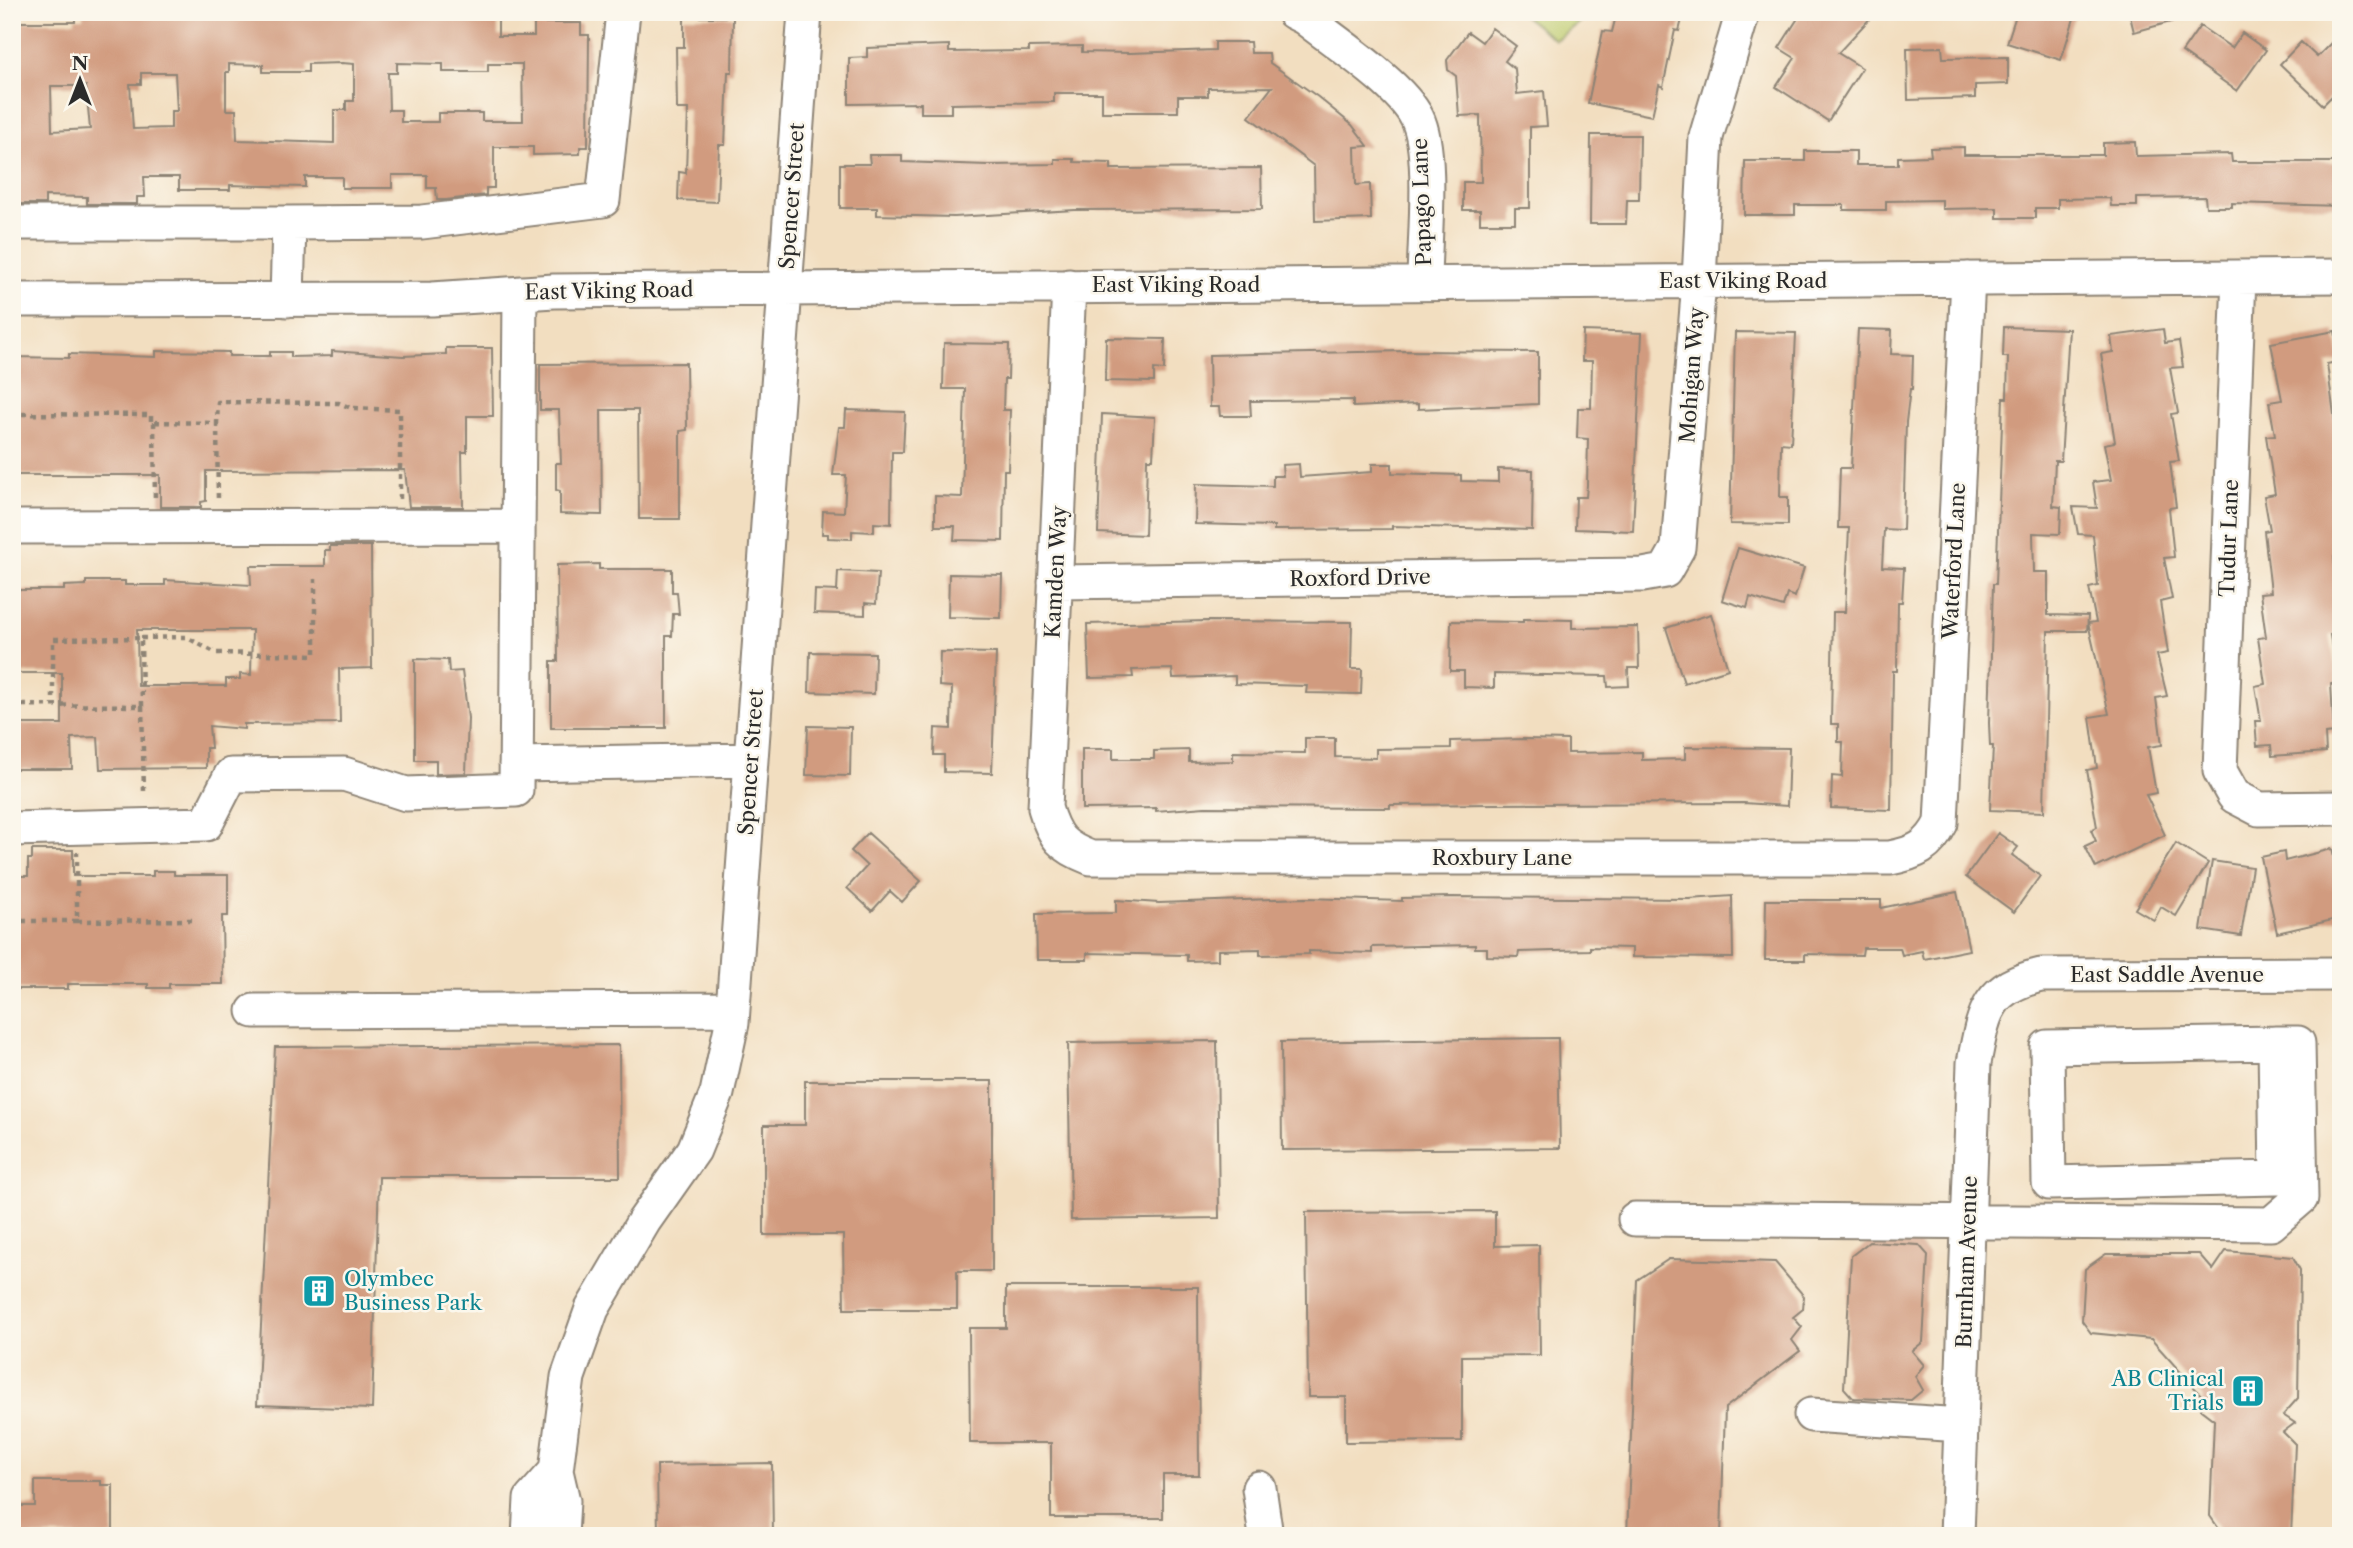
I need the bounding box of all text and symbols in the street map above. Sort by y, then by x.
north arrow [46,46,116,116]
text: N [72,52,88,75]
street label: Spencer Street [774,121,809,270]
street label: Papago Lane [1407,138,1436,266]
street label: East Viking Road [1659,268,1828,293]
street label: East Viking Road [1092,272,1261,297]
street label: East Viking Road [524,277,694,304]
street label: Mohigan Way [1674,306,1709,444]
street label: Tudur Lane [2214,479,2243,597]
street label: Waterford Lane [1937,482,1970,641]
street label: Kamden Way [1040,505,1071,639]
street label: Roxford Drive [1289,564,1431,591]
street label: Spencer Street [733,687,768,836]
street label: Roxbury Lane [1432,845,1572,870]
street label: East Saddle Avenue [2070,962,2264,987]
street label: Burnham Avenue [1951,1175,1982,1349]
place label: Olymbec Business Park [344,1266,482,1315]
building icon: Olymbec Business Park [300,1272,338,1310]
place label: AB Clinical Trials [2110,1366,2224,1415]
building icon: AB Clinical Trials [2229,1372,2267,1410]

